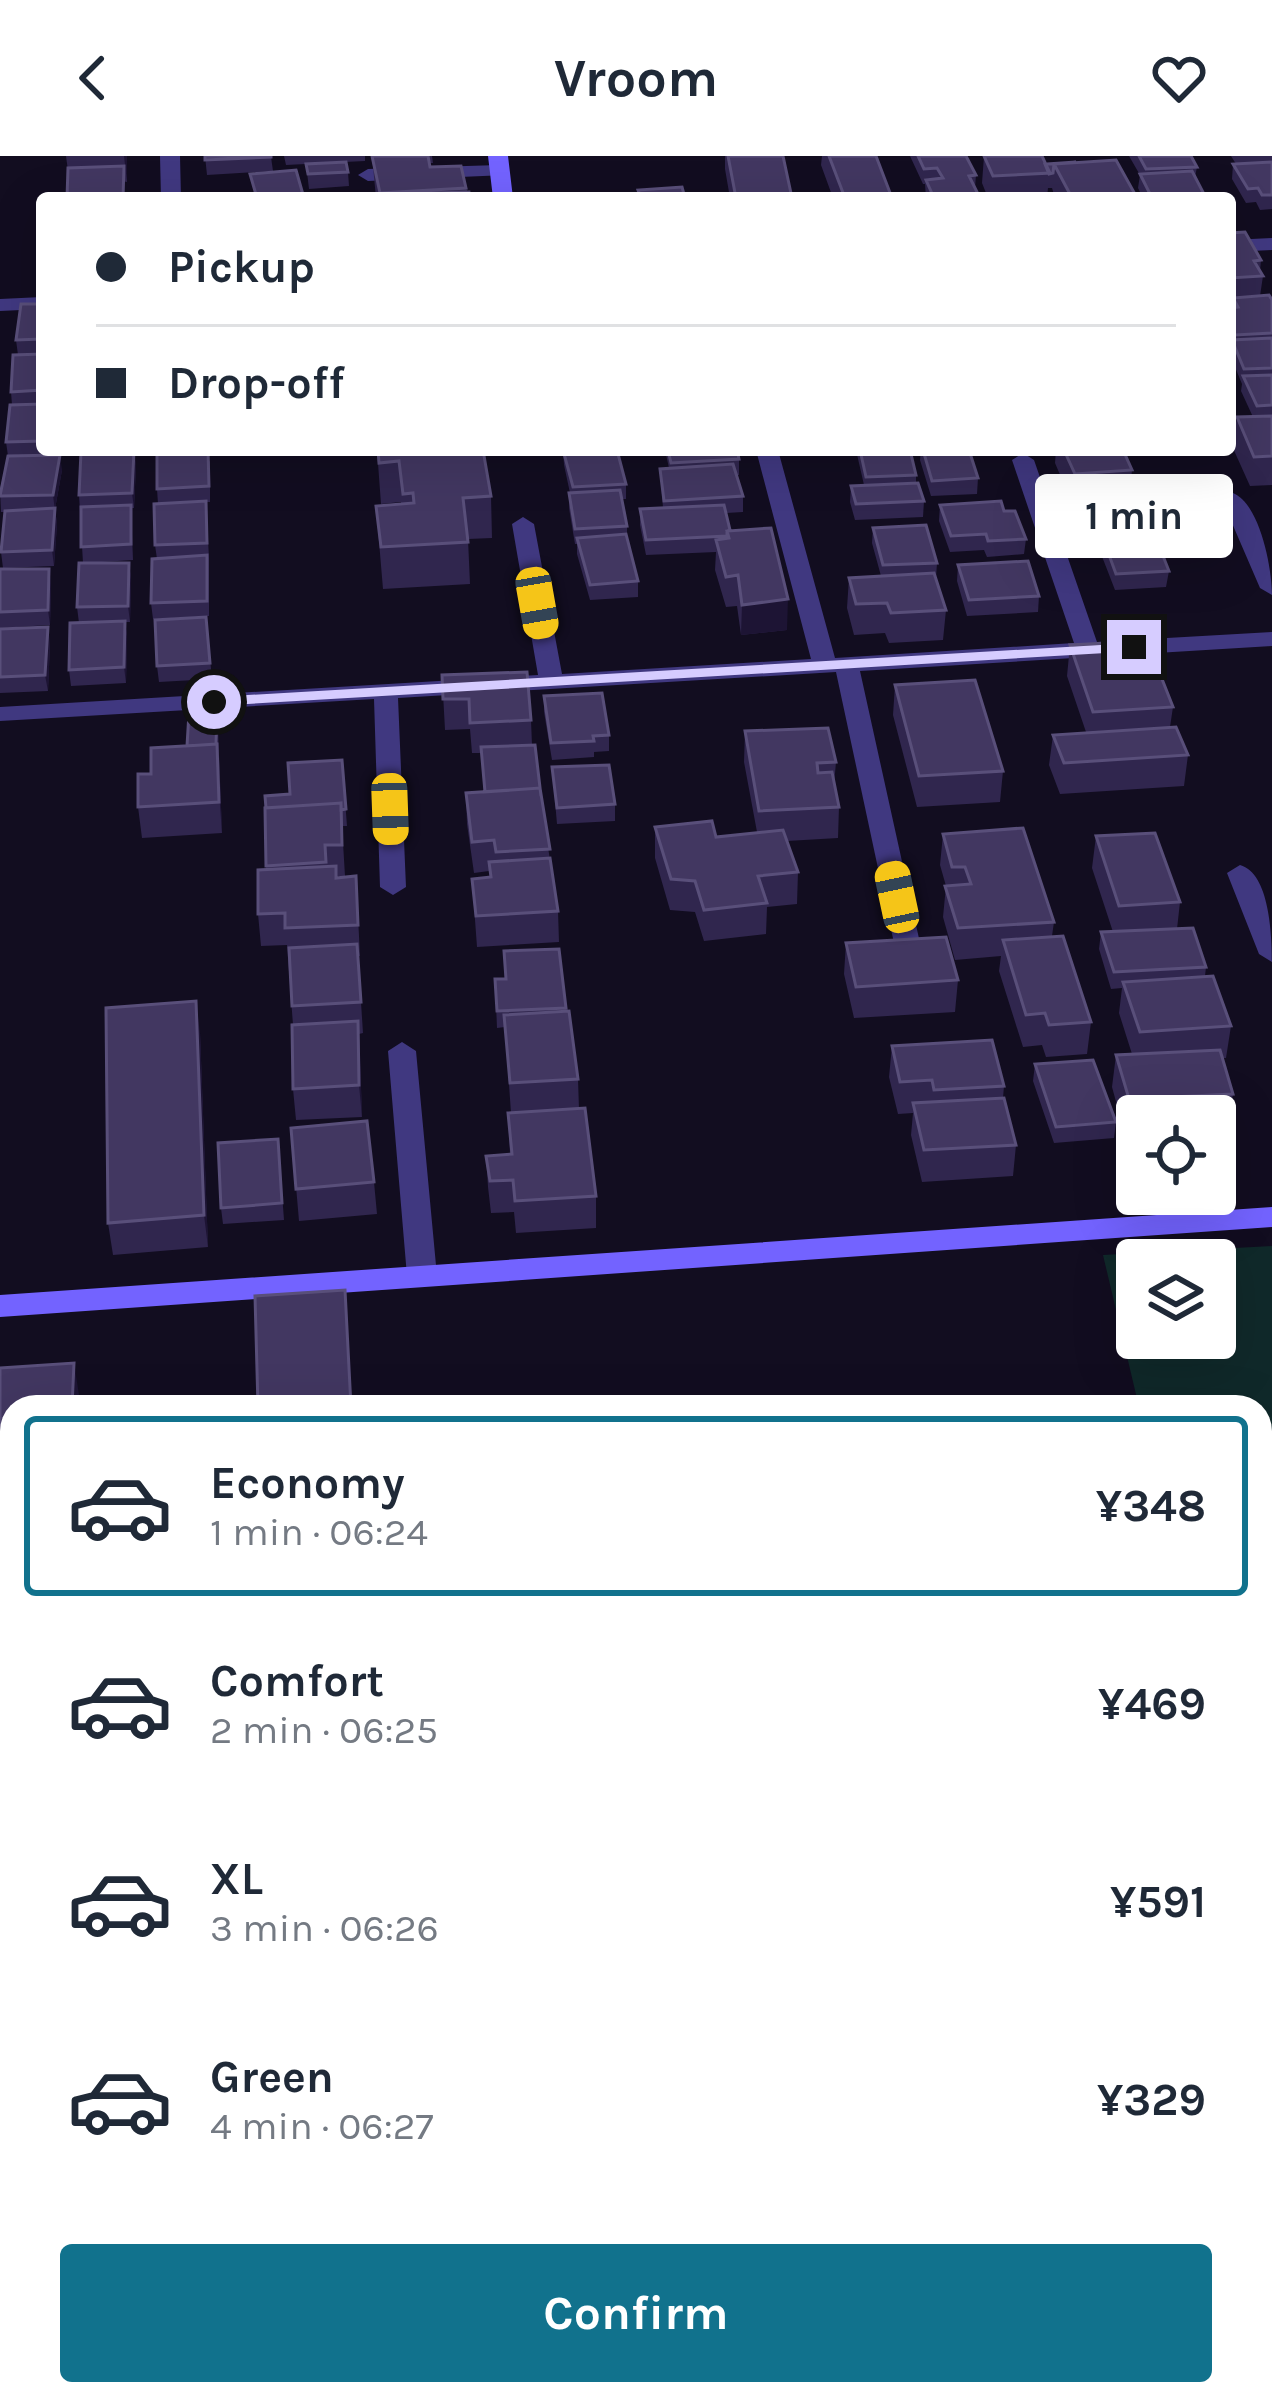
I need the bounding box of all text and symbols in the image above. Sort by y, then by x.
icon: back [60,45,126,111]
icon: heart [1146,45,1212,111]
text: Vroom [554,46,718,110]
text: Pickup [168,241,315,293]
text: Drop-off [168,357,345,409]
callout: 1 min [1035,473,1233,557]
text: 1 min [1085,493,1183,539]
car [513,564,561,642]
route end [1107,620,1161,674]
route start [187,675,241,729]
car [371,772,409,846]
car [872,858,922,936]
map controls [1116,1095,1236,1359]
button: locate [1116,1095,1236,1215]
button: layers [1116,1239,1236,1359]
icon: car [66,1452,174,1560]
text: Economy [210,1457,405,1509]
text: ¥348 [1096,1480,1206,1532]
text: 1 min · 06:24 [210,1509,428,1555]
icon: car [66,1650,174,1758]
text: Comfort [210,1655,384,1707]
text: ¥469 [1098,1678,1206,1730]
text: 2 min · 06:25 [210,1707,438,1753]
icon: car [66,1848,174,1956]
text: XL [210,1853,263,1905]
text: ¥591 [1110,1876,1206,1928]
text: 3 min · 06:26 [210,1905,439,1951]
icon: car [66,2046,174,2154]
text: Green [210,2051,334,2103]
text: ¥329 [1097,2074,1206,2126]
text: 4 min · 06:27 [210,2103,434,2149]
button: Confirm [60,2244,1212,2382]

